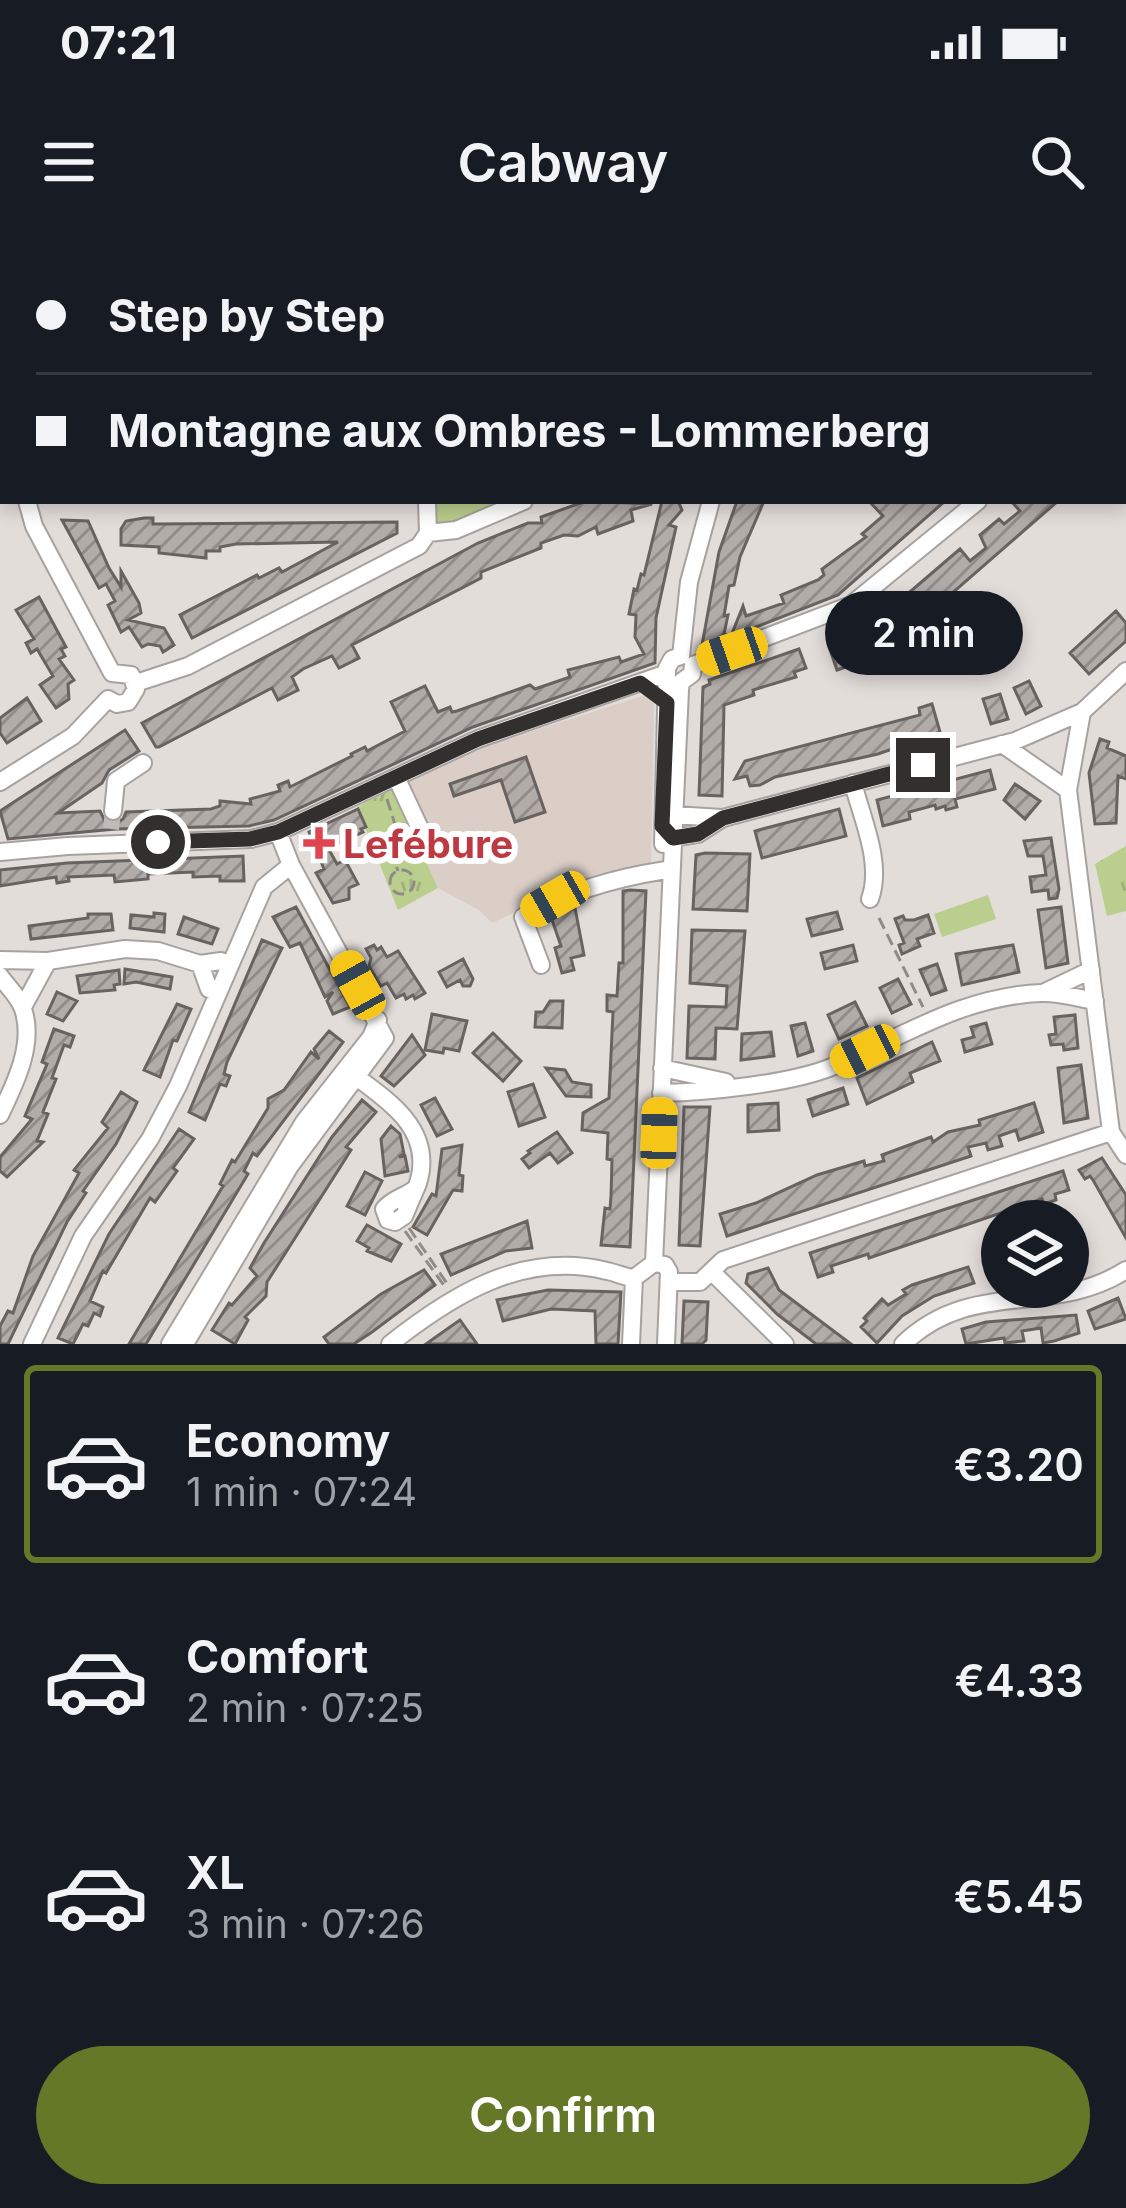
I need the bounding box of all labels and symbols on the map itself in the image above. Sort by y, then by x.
callout: 2 min [824,591,1022,675]
car [692,622,772,680]
route end [896,738,950,792]
route start [131,815,185,869]
place label: Lefébure [343,820,513,867]
marker: Lefébure [306,830,332,856]
car [515,865,595,933]
car [325,945,391,1025]
car [825,1019,905,1083]
car [640,1096,678,1170]

